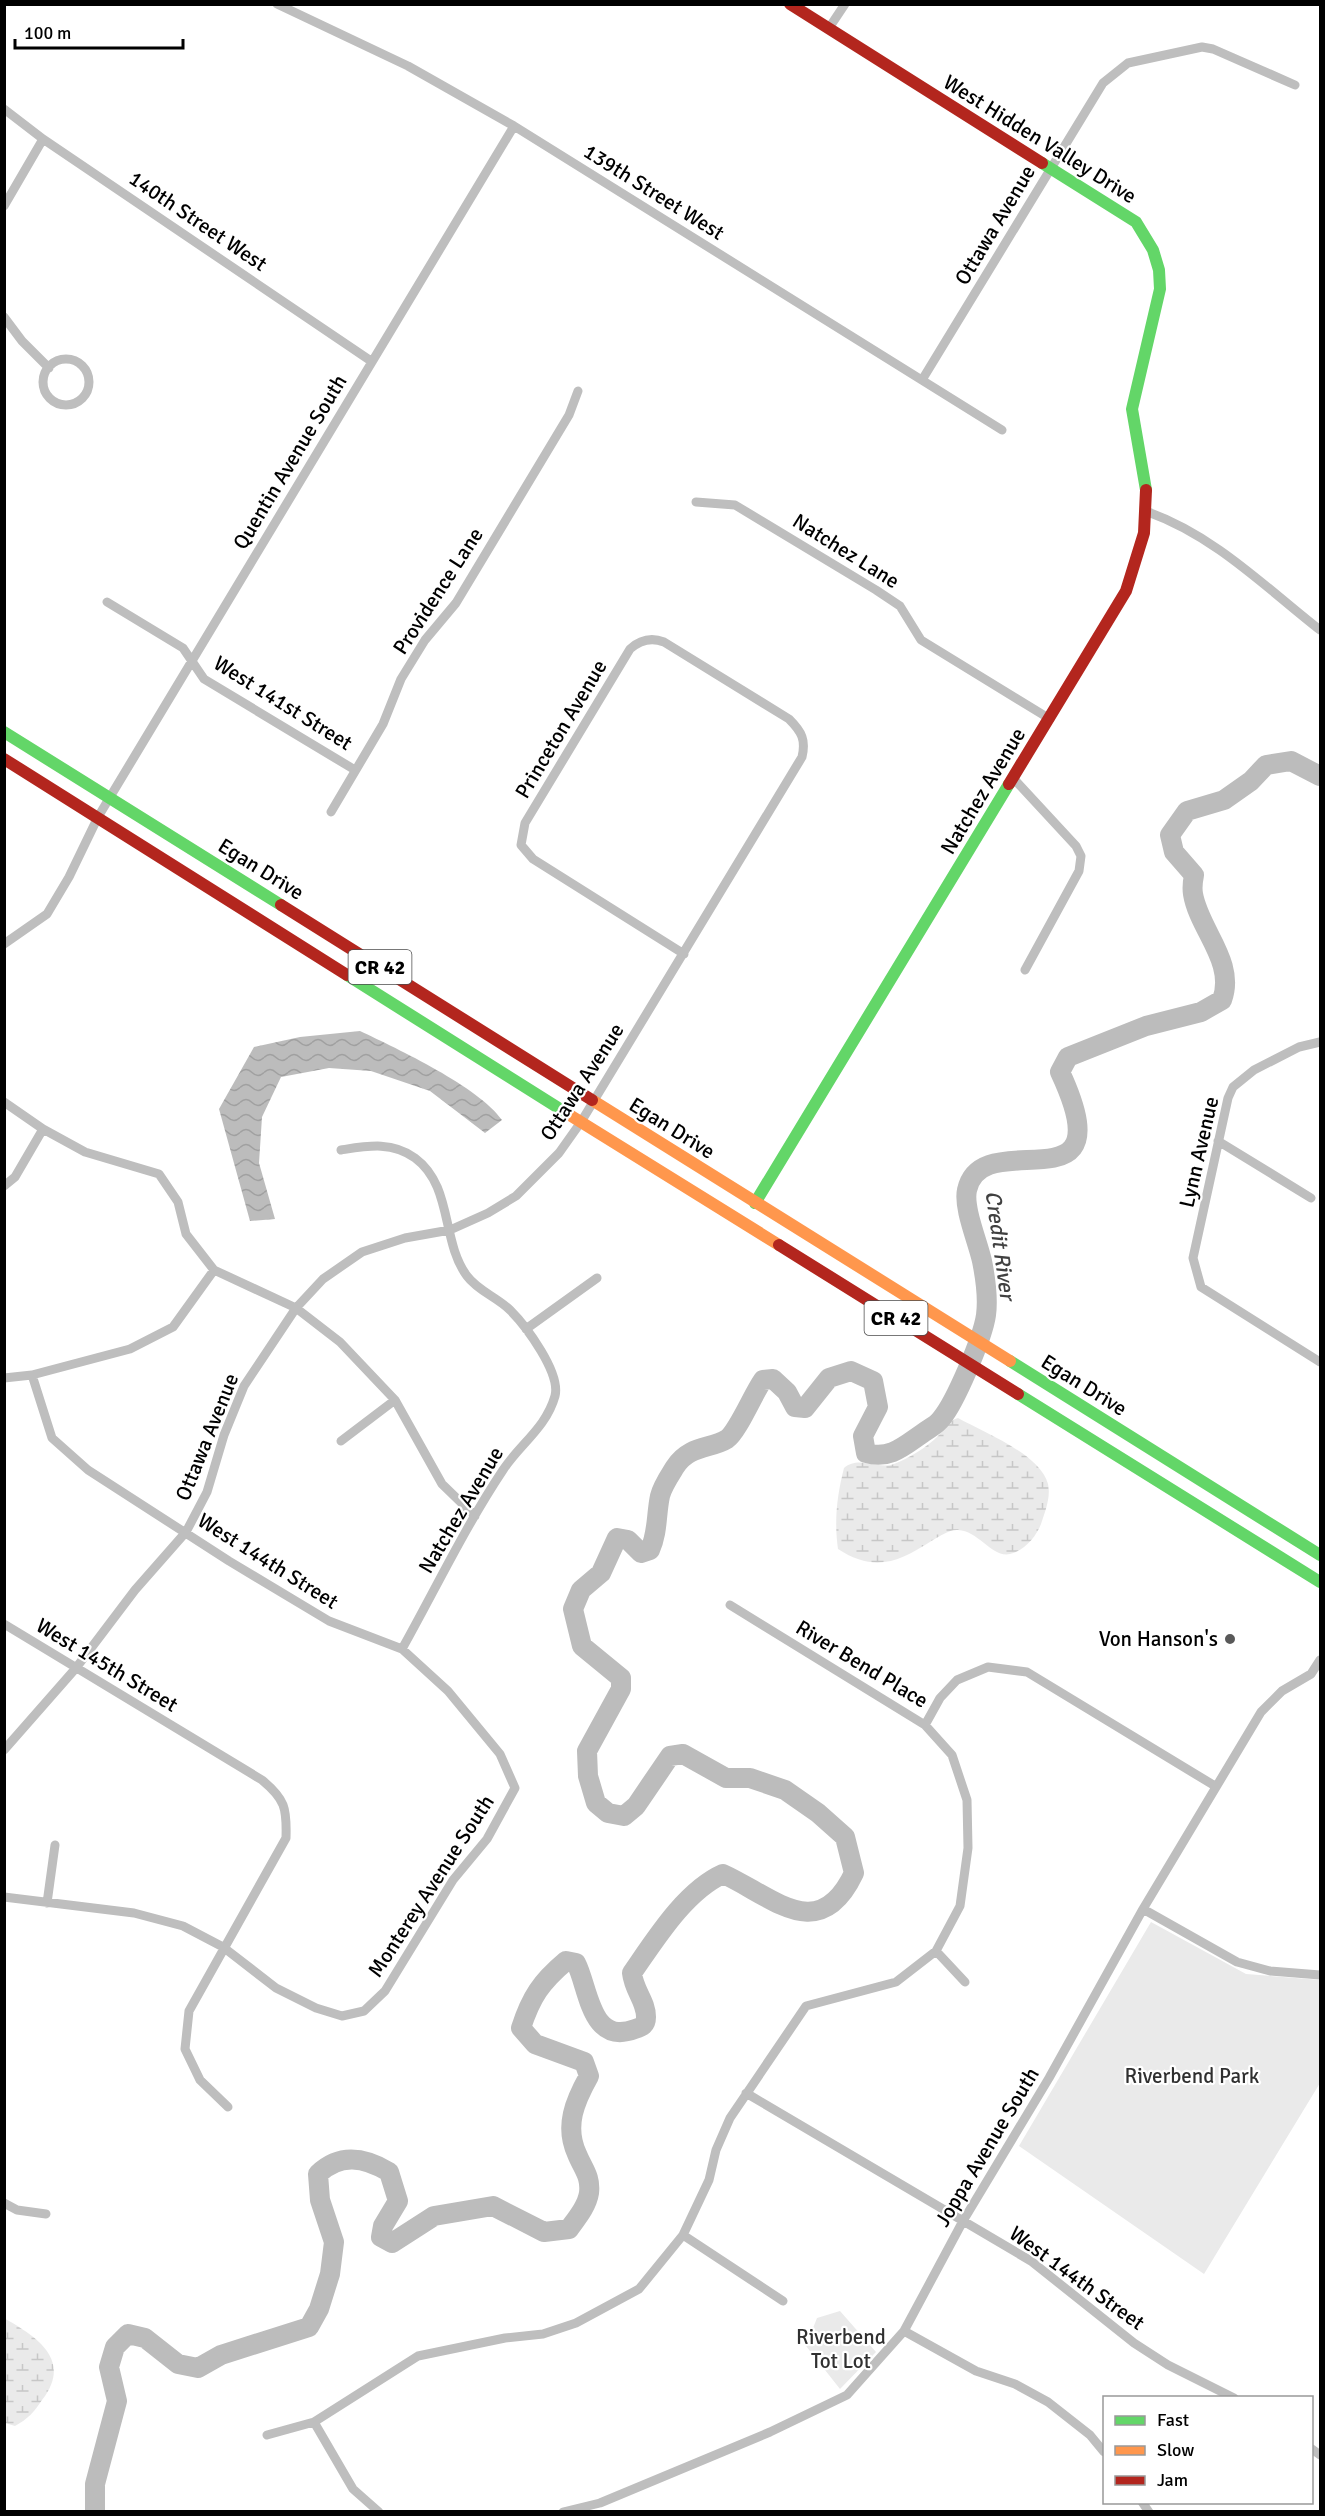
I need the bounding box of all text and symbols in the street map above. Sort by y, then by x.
scale bar [15,12,183,50]
text: 100 m [24,22,71,44]
street label: West Hidden Valley Drive [939,69,1141,209]
street label: 139th Street West [579,138,729,246]
street label: Ottawa Avenue [949,161,1041,289]
street label: 140th Street West [124,165,272,277]
street label: Quentin Avenue South [227,370,353,554]
street label: Natchez Lane [788,508,904,594]
street label: Providence Lane [387,523,489,659]
street label: West 141st Street [209,650,357,756]
street label: Princeton Avenue [509,655,613,803]
street label: Natchez Avenue [935,723,1031,859]
street label: Egan Drive [213,832,309,906]
road number: CR 42 [348,950,412,984]
street label: Ottawa Avenue [534,1018,630,1146]
street label: Egan Drive [624,1091,720,1165]
street label: Lynn Avenue [1174,1094,1224,1210]
water label: Credit River [979,1189,1022,1304]
road number: CR 42 [864,1301,928,1335]
street label: Egan Drive [1036,1348,1132,1422]
street label: Ottawa Avenue [170,1370,244,1504]
street label: Natchez Avenue [413,1442,509,1578]
street label: West 144th Street [193,1507,343,1615]
street label: West 145th Street [31,1612,183,1718]
street label: River Bend Place [791,1614,933,1714]
place label: Von Hanson's [1099,1626,1218,1652]
marker: Von Hanson's [1223,1632,1237,1646]
street label: Monterey Avenue South [362,1790,500,1982]
street label: Joppa Avenue South [929,2063,1045,2231]
park label: Riverbend Park [1125,2063,1260,2089]
street label: West 144th Street [1004,2220,1150,2336]
park label: Riverbend Tot Lot [796,2324,886,2374]
legend [1103,2396,1313,2504]
text: Fast [1157,2409,1189,2431]
text: Slow [1157,2439,1194,2461]
text: Jam [1157,2469,1188,2491]

